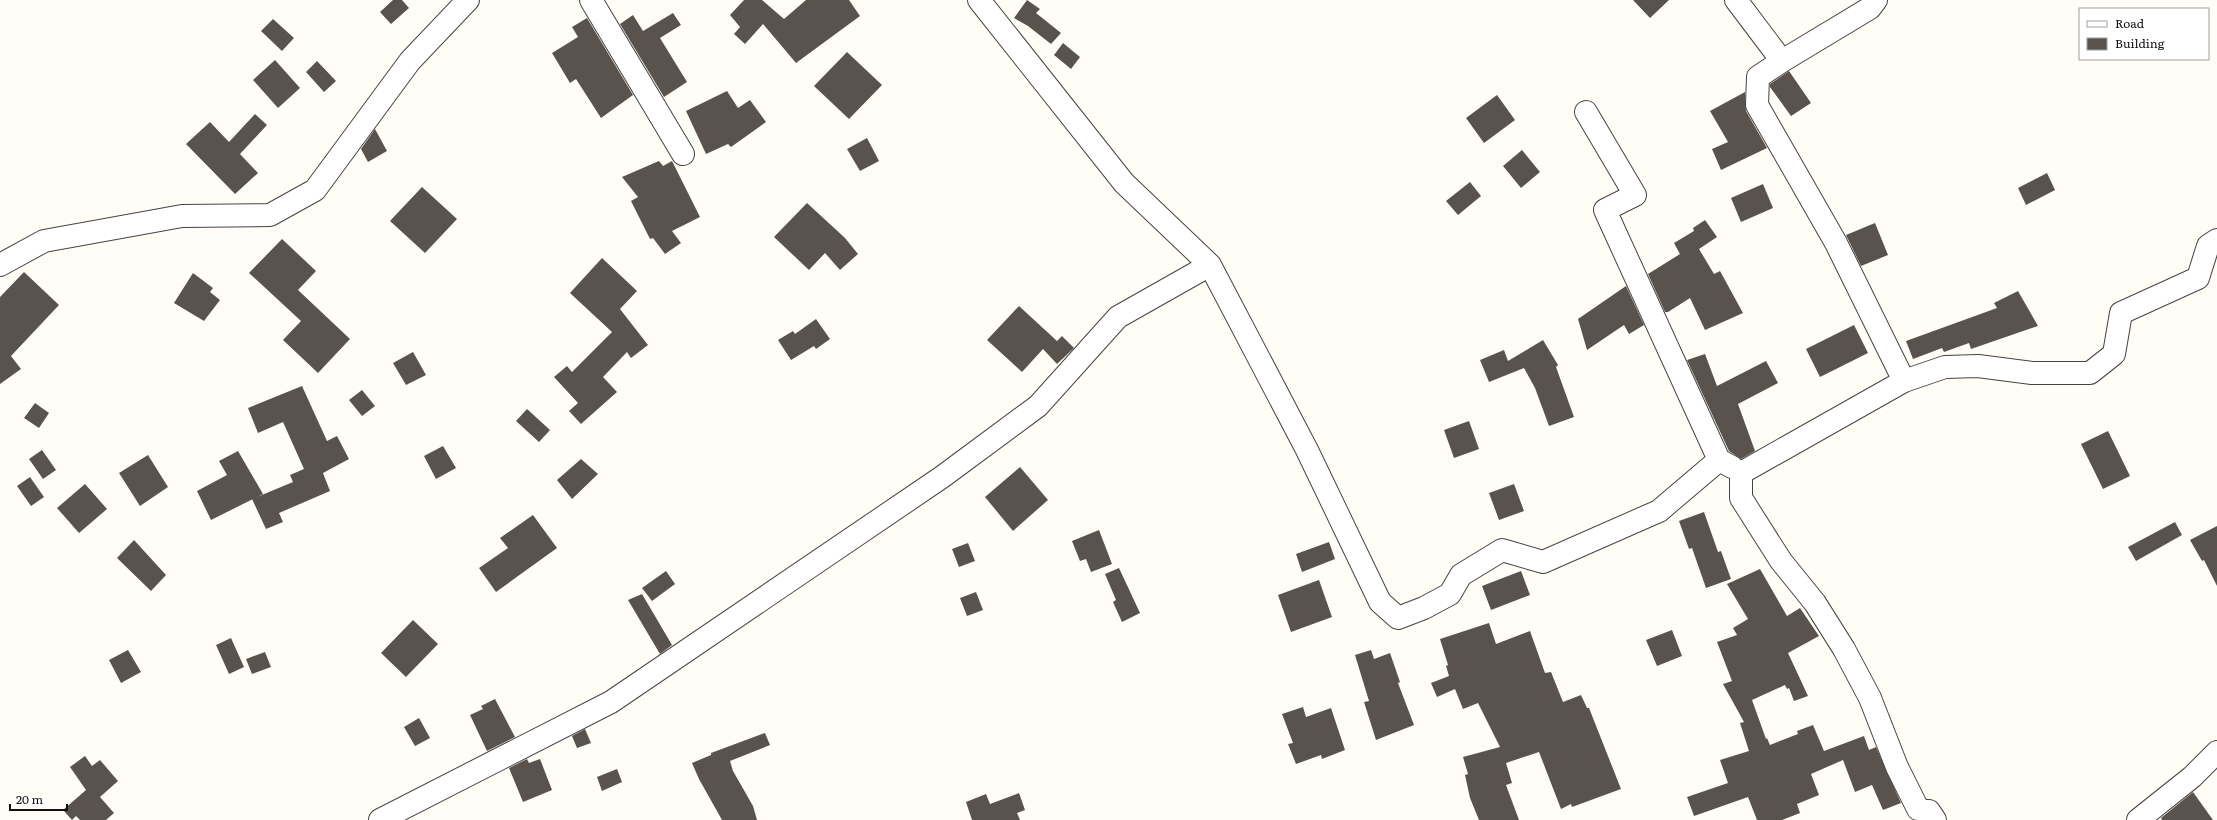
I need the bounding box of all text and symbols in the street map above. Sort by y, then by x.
legend [2079,8,2209,60]
text: Road [2115,14,2145,32]
text: Building [2115,34,2165,52]
scale bar [10,786,67,812]
text: 20 m [16,790,43,808]

